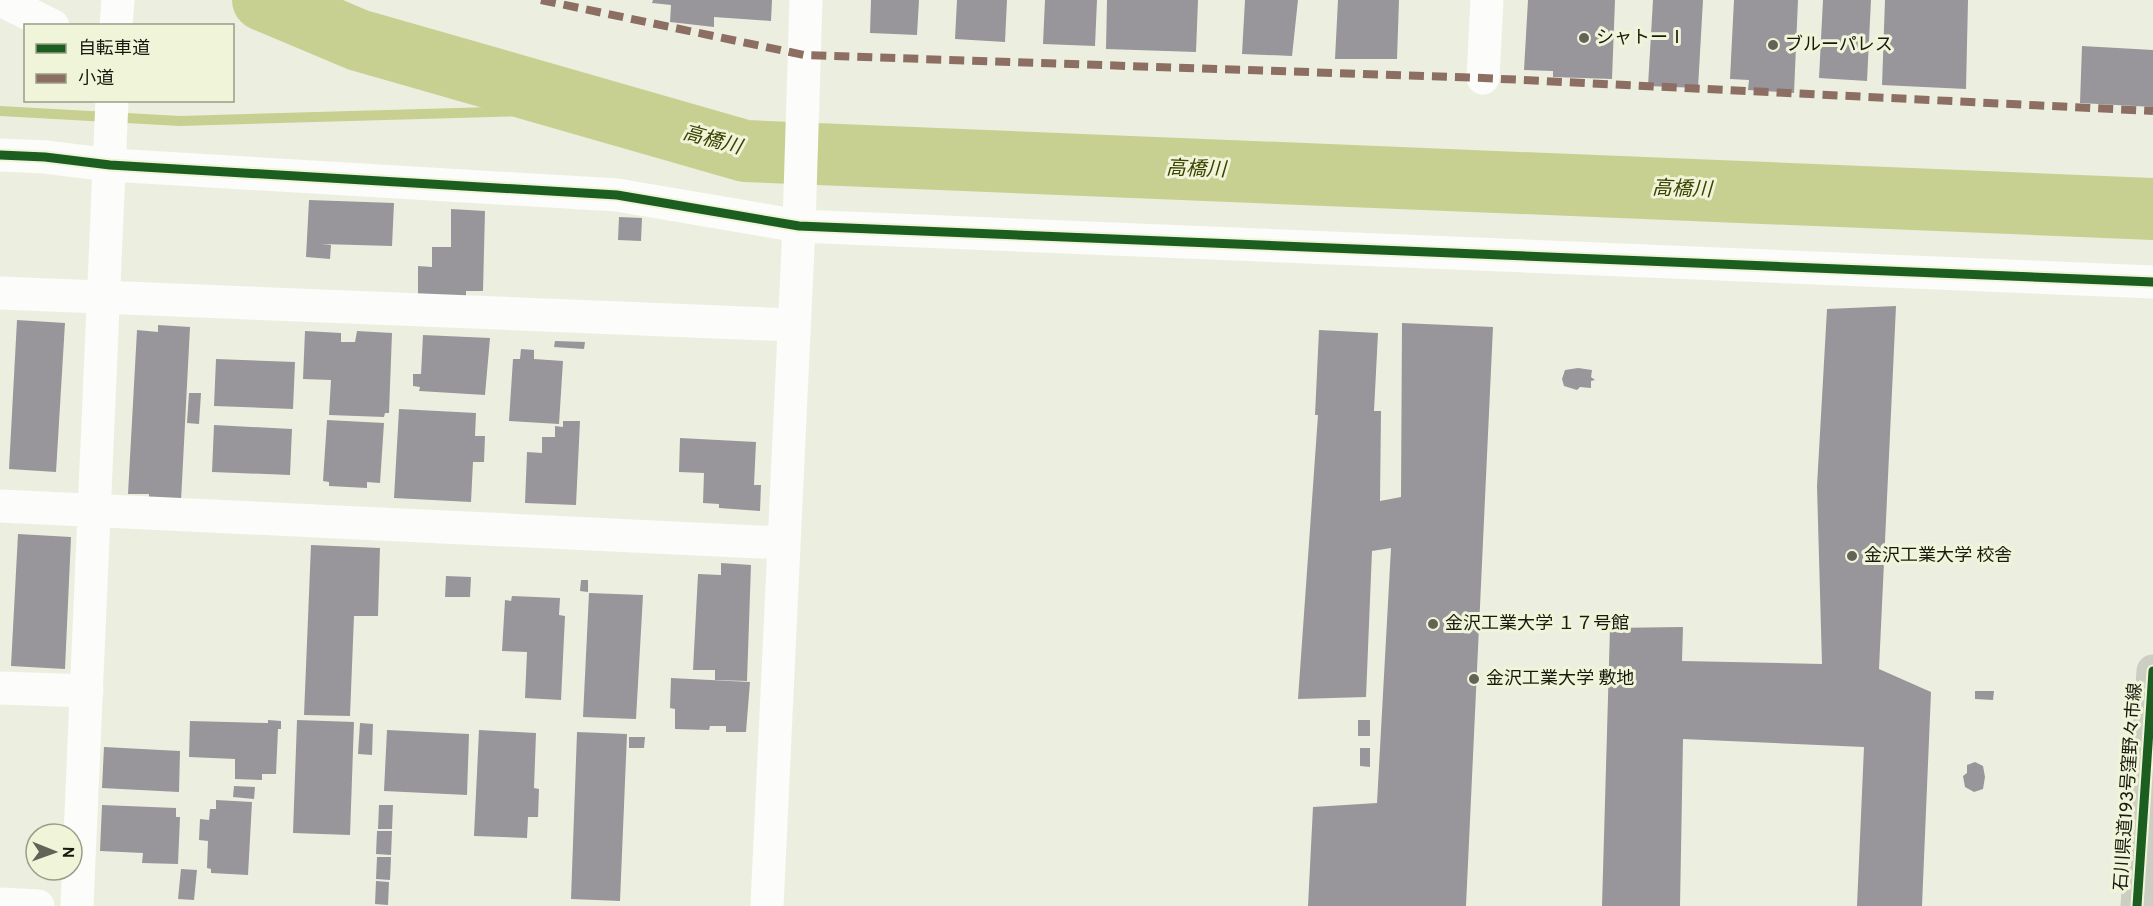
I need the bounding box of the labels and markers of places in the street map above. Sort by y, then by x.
place label: シャトーⅠ [1596,27,1686,50]
marker: シャトーⅠ [1577,31,1591,45]
place label: ブルーパレス [1785,34,1893,57]
marker: ブルーパレス [1766,38,1780,52]
place label: 金沢工業大学 校舎 [1864,545,2012,568]
marker: 金沢工業大学 校舎 [1845,549,1859,563]
place label: 金沢工業大学 １７号館 [1445,613,1629,636]
marker: 金沢工業大学 １７号館 [1426,617,1440,631]
place label: 金沢工業大学 敷地 [1486,668,1634,691]
marker: 金沢工業大学 敷地 [1467,672,1481,686]

